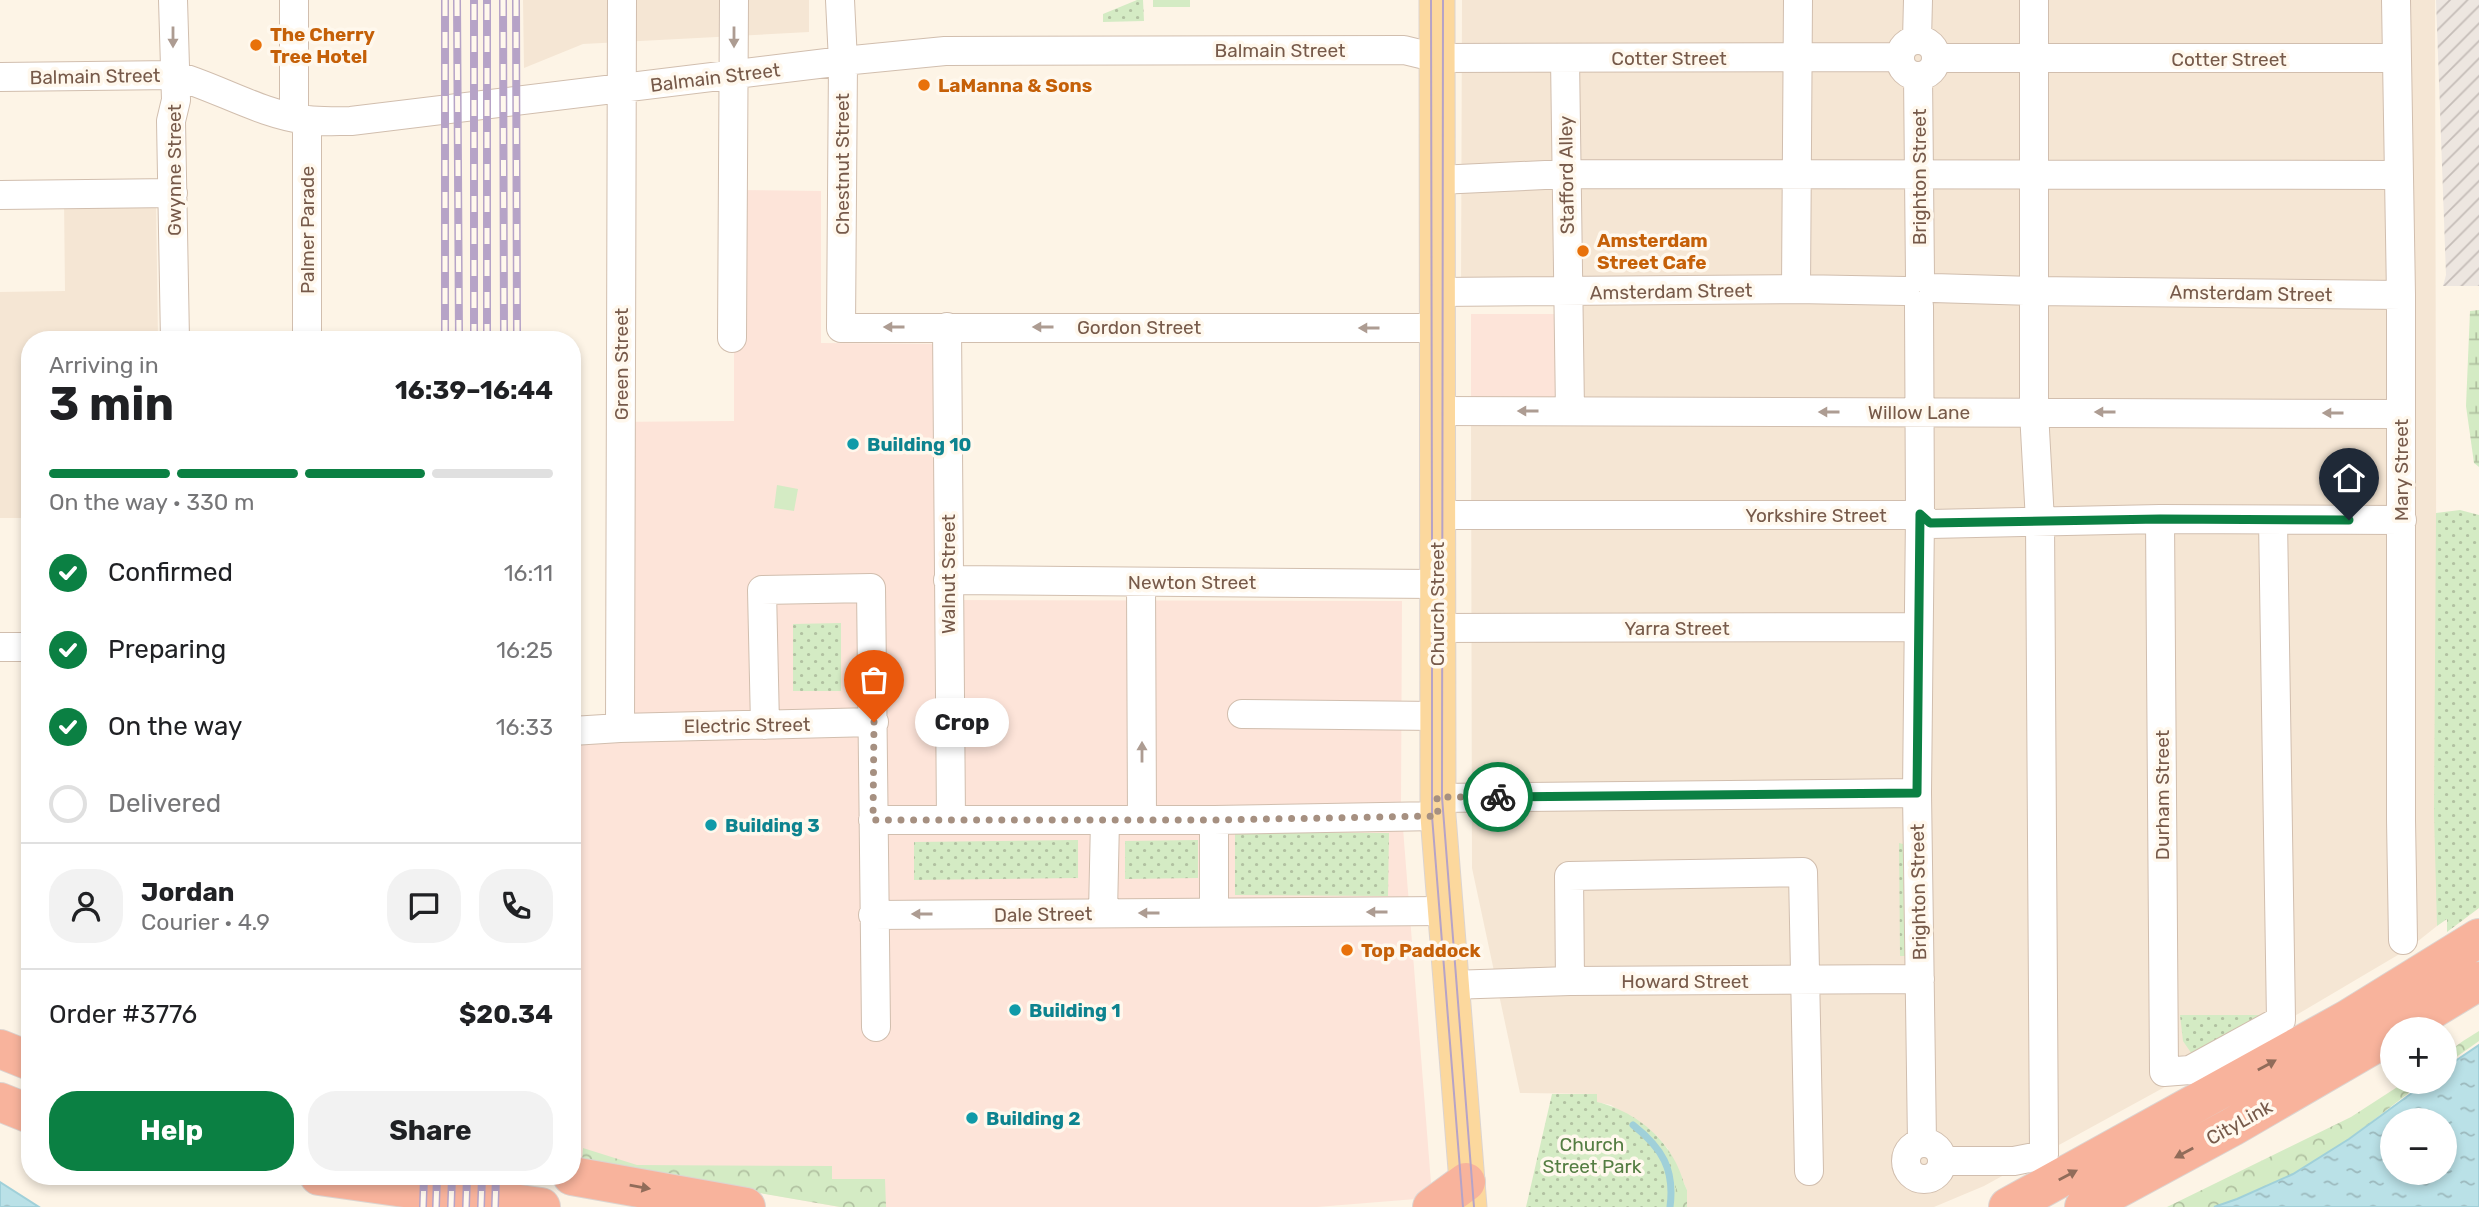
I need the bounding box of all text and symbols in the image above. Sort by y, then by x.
place label: The Cherry Tree Hotel [270,23,376,68]
one-way arrow [728,26,739,48]
one-way arrow [167,27,179,49]
marker: The Cherry Tree Hotel [248,37,264,53]
street label: Balmain Street [1215,39,1346,62]
street label: Cotter Street [1611,47,1727,70]
street label: Cotter Street [2171,48,2287,71]
street label: Balmain Street [649,58,782,97]
street label: Balmain Street [29,64,161,89]
place label: LaManna & Sons [938,74,1092,97]
marker: LaManna & Sons [916,77,932,93]
street label: Chestnut Street [831,92,854,235]
street label: Gwynne Street [163,103,186,236]
street label: Brighton Street [1908,108,1931,245]
street label: Stafford Alley [1554,115,1579,235]
street label: Palmer Parade [296,166,319,294]
place label: Amsterdam Street Cafe [1597,229,1708,274]
marker: Amsterdam Street Cafe [1575,243,1591,259]
street label: Amsterdam Street [1589,279,1753,304]
street label: Amsterdam Street [2169,281,2333,306]
street label: Green Street [610,307,633,420]
street label: Gordon Street [1077,316,1202,339]
one-way arrow [883,321,905,333]
one-way arrow [1032,321,1054,333]
one-way arrow [1358,322,1380,334]
text: Arriving in [49,351,159,379]
text: 16:39–16:44 [395,375,553,406]
text: 3 min [49,377,174,432]
street label: Willow Lane [1868,401,1970,424]
one-way arrow [1517,405,1539,417]
one-way arrow [1818,406,1840,418]
one-way arrow [2094,406,2116,418]
one-way arrow [2322,407,2344,419]
street label: Mary Street [2390,418,2413,521]
place label: Building 10 [867,433,972,456]
marker: Building 10 [845,436,861,452]
pin [2319,448,2379,520]
icon: home [2330,459,2368,497]
text: On the way · 330 m [49,488,254,516]
street label: Yorkshire Street [1745,504,1887,527]
street label: Walnut Street [937,513,960,634]
street label: Church Street [1426,541,1449,666]
icon: check [49,554,87,592]
text: Confirmed [108,557,233,588]
text: 16:11 [504,559,553,587]
street label: Newton Street [1128,571,1257,594]
street label: Yarra Street [1624,617,1730,640]
icon: check [49,631,87,669]
text: Preparing [108,634,226,665]
text: 16:25 [496,636,553,664]
pin [844,650,904,722]
icon: bag [855,661,893,699]
callout: Crop [916,698,1010,746]
icon: check [49,708,87,746]
text: Crop [934,708,990,736]
text: On the way [108,711,242,742]
text: 16:33 [496,713,553,741]
street label: Electric Street [684,713,811,738]
street label: Durham Street [2151,729,2174,860]
one-way arrow [1136,741,1148,763]
courier [1463,762,1533,832]
icon: bike [1479,778,1517,816]
text: Delivered [108,788,221,819]
place label: Building 3 [725,814,820,837]
marker: Building 3 [703,817,719,833]
street label: Brighton Street [1906,823,1931,961]
button: person [49,869,123,943]
button: chat [387,869,461,943]
button: phone [479,869,553,943]
text: Jordan [141,877,234,908]
street label: Dale Street [994,902,1093,927]
one-way arrow [1365,906,1387,918]
one-way arrow [1138,907,1160,919]
text: Courier · 4.9 [141,908,270,936]
one-way arrow [910,909,932,920]
place label: Top Paddock [1361,939,1481,962]
marker: Top Paddock [1339,942,1355,958]
street label: Howard Street [1621,970,1749,993]
text: Order #3776 [49,999,197,1030]
text: $20.34 [459,999,553,1030]
place label: Building 1 [1029,999,1121,1022]
marker: Building 1 [1007,1002,1023,1018]
map controls [2380,1017,2457,1185]
button: + [2380,1017,2457,1094]
one-way arrow [2257,1059,2277,1071]
button: Help [49,1091,294,1171]
button: Share [308,1091,553,1171]
street label: CityLink [2202,1095,2276,1150]
place label: Building 2 [986,1107,1081,1130]
button: − [2380,1108,2457,1185]
marker: Building 2 [964,1110,980,1126]
park label: Church Street Park [1542,1133,1642,1178]
one-way arrow [2174,1147,2194,1159]
one-way arrow [2058,1169,2078,1181]
one-way arrow [629,1182,651,1193]

